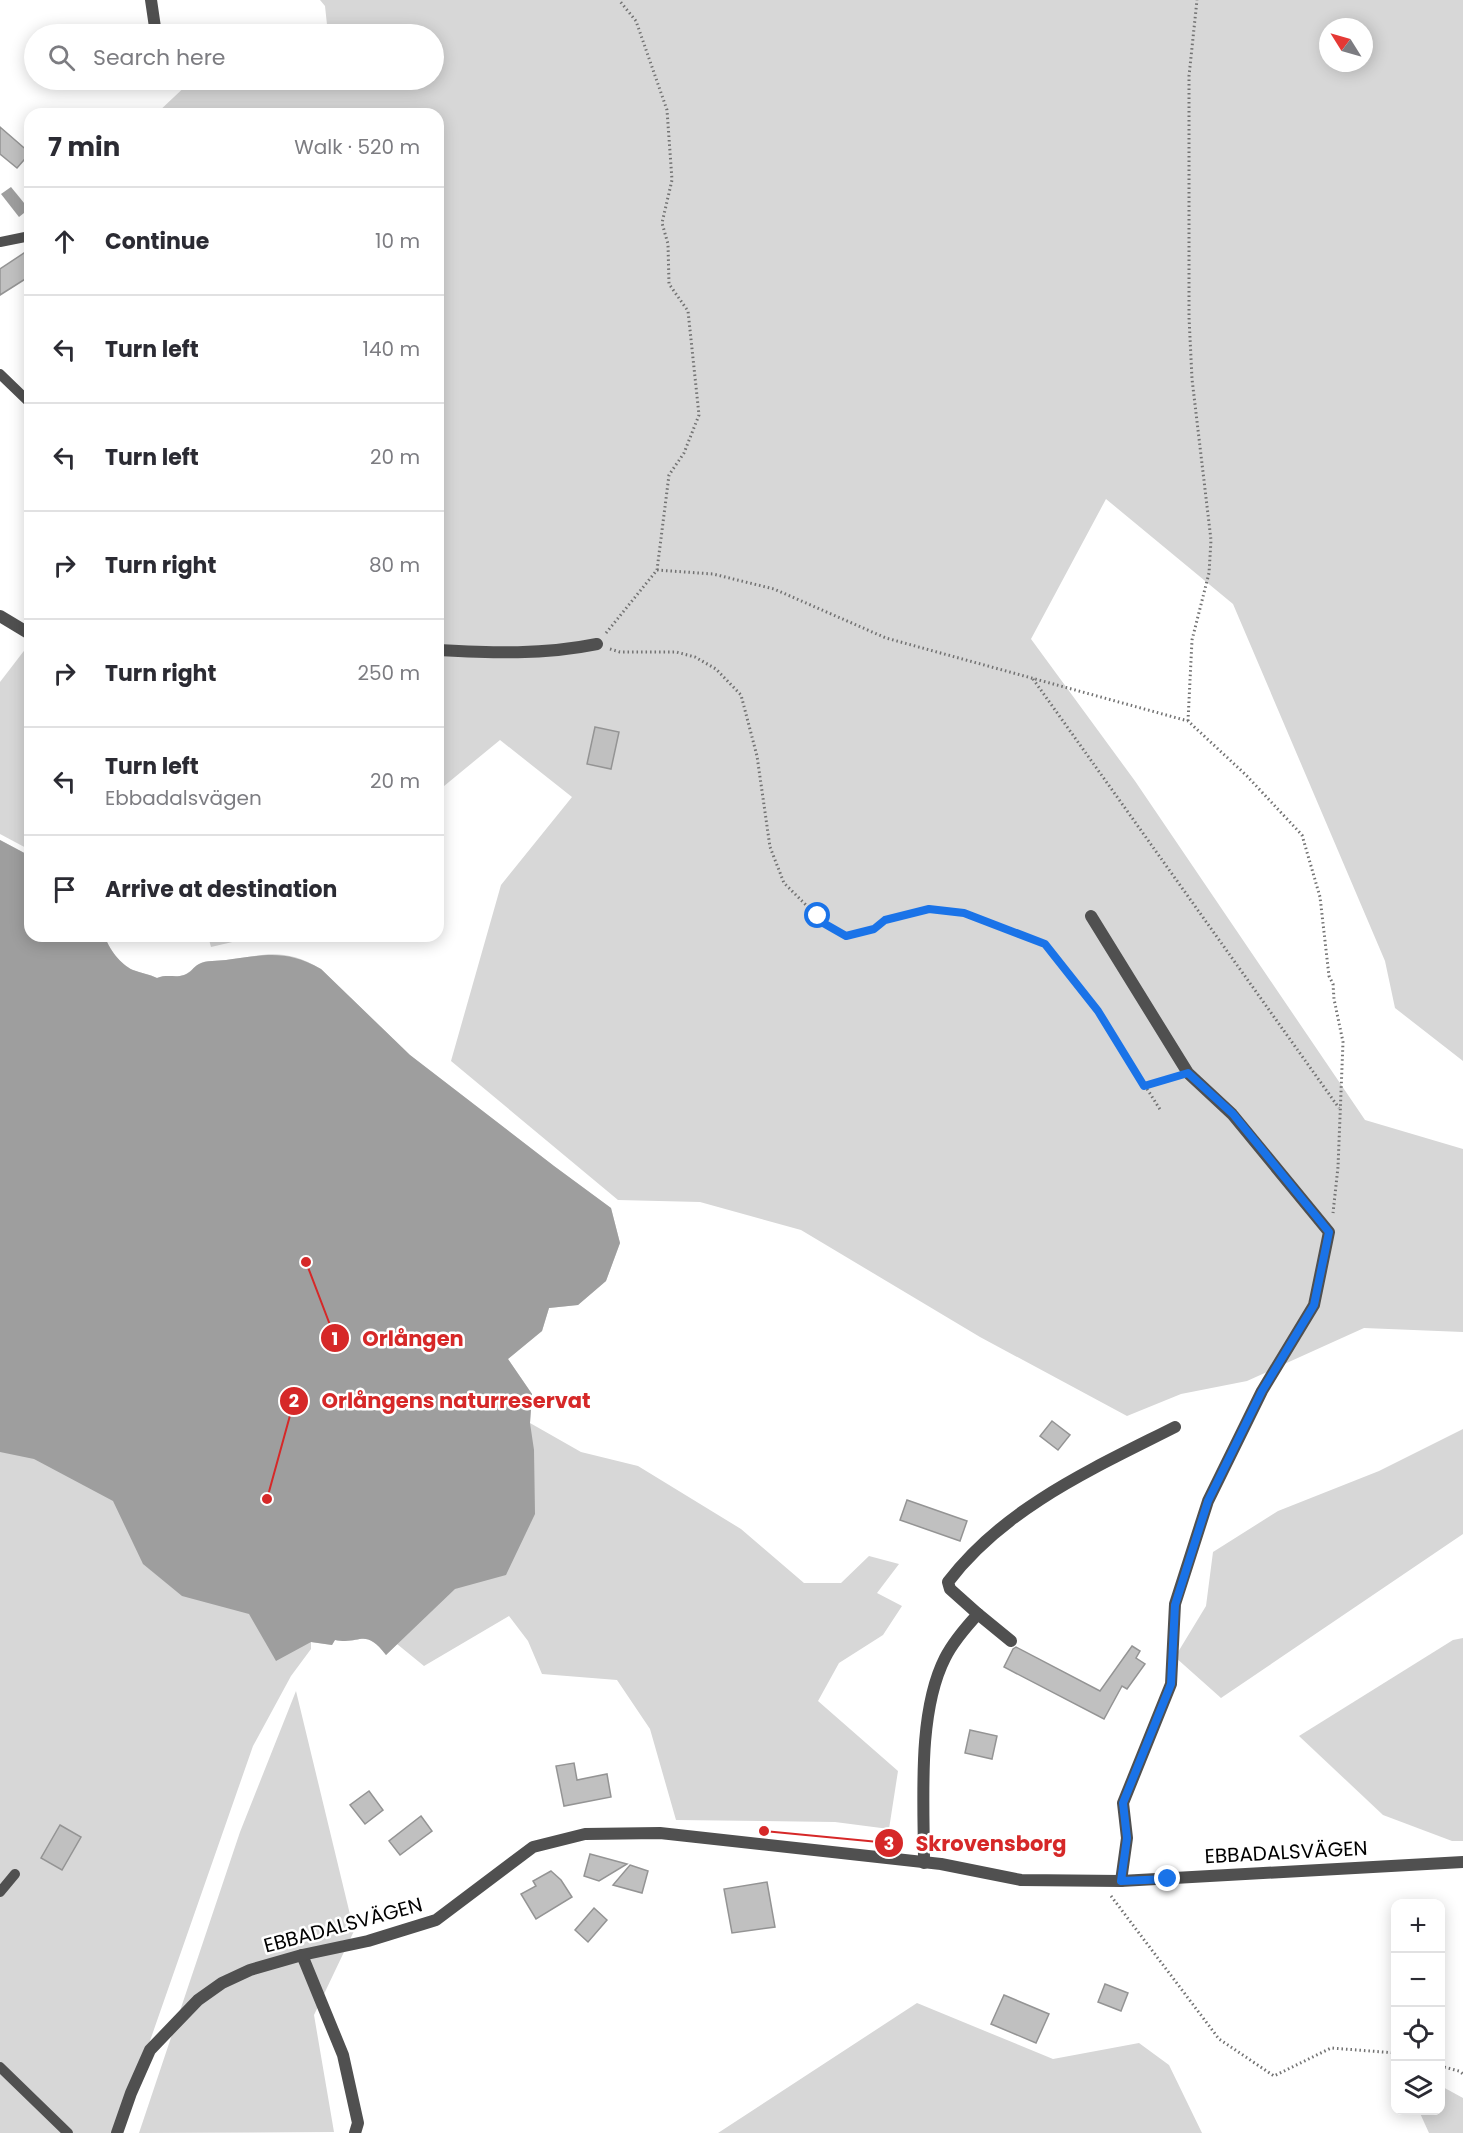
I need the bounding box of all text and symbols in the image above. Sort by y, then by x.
north arrow [1319,18,1373,72]
search box [24,24,444,90]
icon: search [45,41,78,74]
text: Search here [93,42,226,73]
text: 7 min [48,129,120,165]
text: Walk · 520 m [294,133,420,161]
icon: ahead [48,225,81,258]
text: Continue [105,226,209,257]
text: 10 m [375,227,420,255]
icon: left [48,333,81,366]
text: Turn left [105,334,199,365]
text: 140 m [363,335,420,363]
icon: left [48,441,81,474]
text: Turn left [105,442,199,473]
text: 20 m [370,443,420,471]
icon: right [48,549,81,582]
text: Turn right [105,550,216,581]
text: 80 m [369,551,420,579]
icon: right [48,657,81,690]
text: Turn right [105,658,216,689]
text: 250 m [357,659,420,687]
text: Turn left [105,751,199,782]
icon: left [48,765,81,798]
text: 20 m [370,767,420,795]
text: Ebbadalsvägen [105,784,262,812]
icon: arrive [48,873,81,906]
text: Arrive at destination [105,874,337,905]
route start [804,902,830,928]
callout: Orlången [320,1319,476,1358]
text: Orlången [362,1324,464,1353]
text: 1 [332,1326,338,1351]
callout: Orlångens naturreservat [279,1381,603,1420]
text: Orlångens naturreservat [321,1386,591,1415]
text: 2 [289,1388,299,1413]
callout: Skrovensborg [874,1824,1079,1863]
text: Skrovensborg [915,1829,1067,1858]
text: 3 [884,1831,894,1856]
street label: EBBADALSVÄGEN [1204,1834,1368,1870]
route end [1154,1865,1180,1891]
street label: EBBADALSVÄGEN [261,1890,425,1960]
map controls [1391,1899,1445,2115]
button: + [1391,1899,1445,1953]
button: − [1391,1953,1445,2007]
button: locate [1391,2007,1445,2061]
button: layers [1391,2061,1445,2115]

